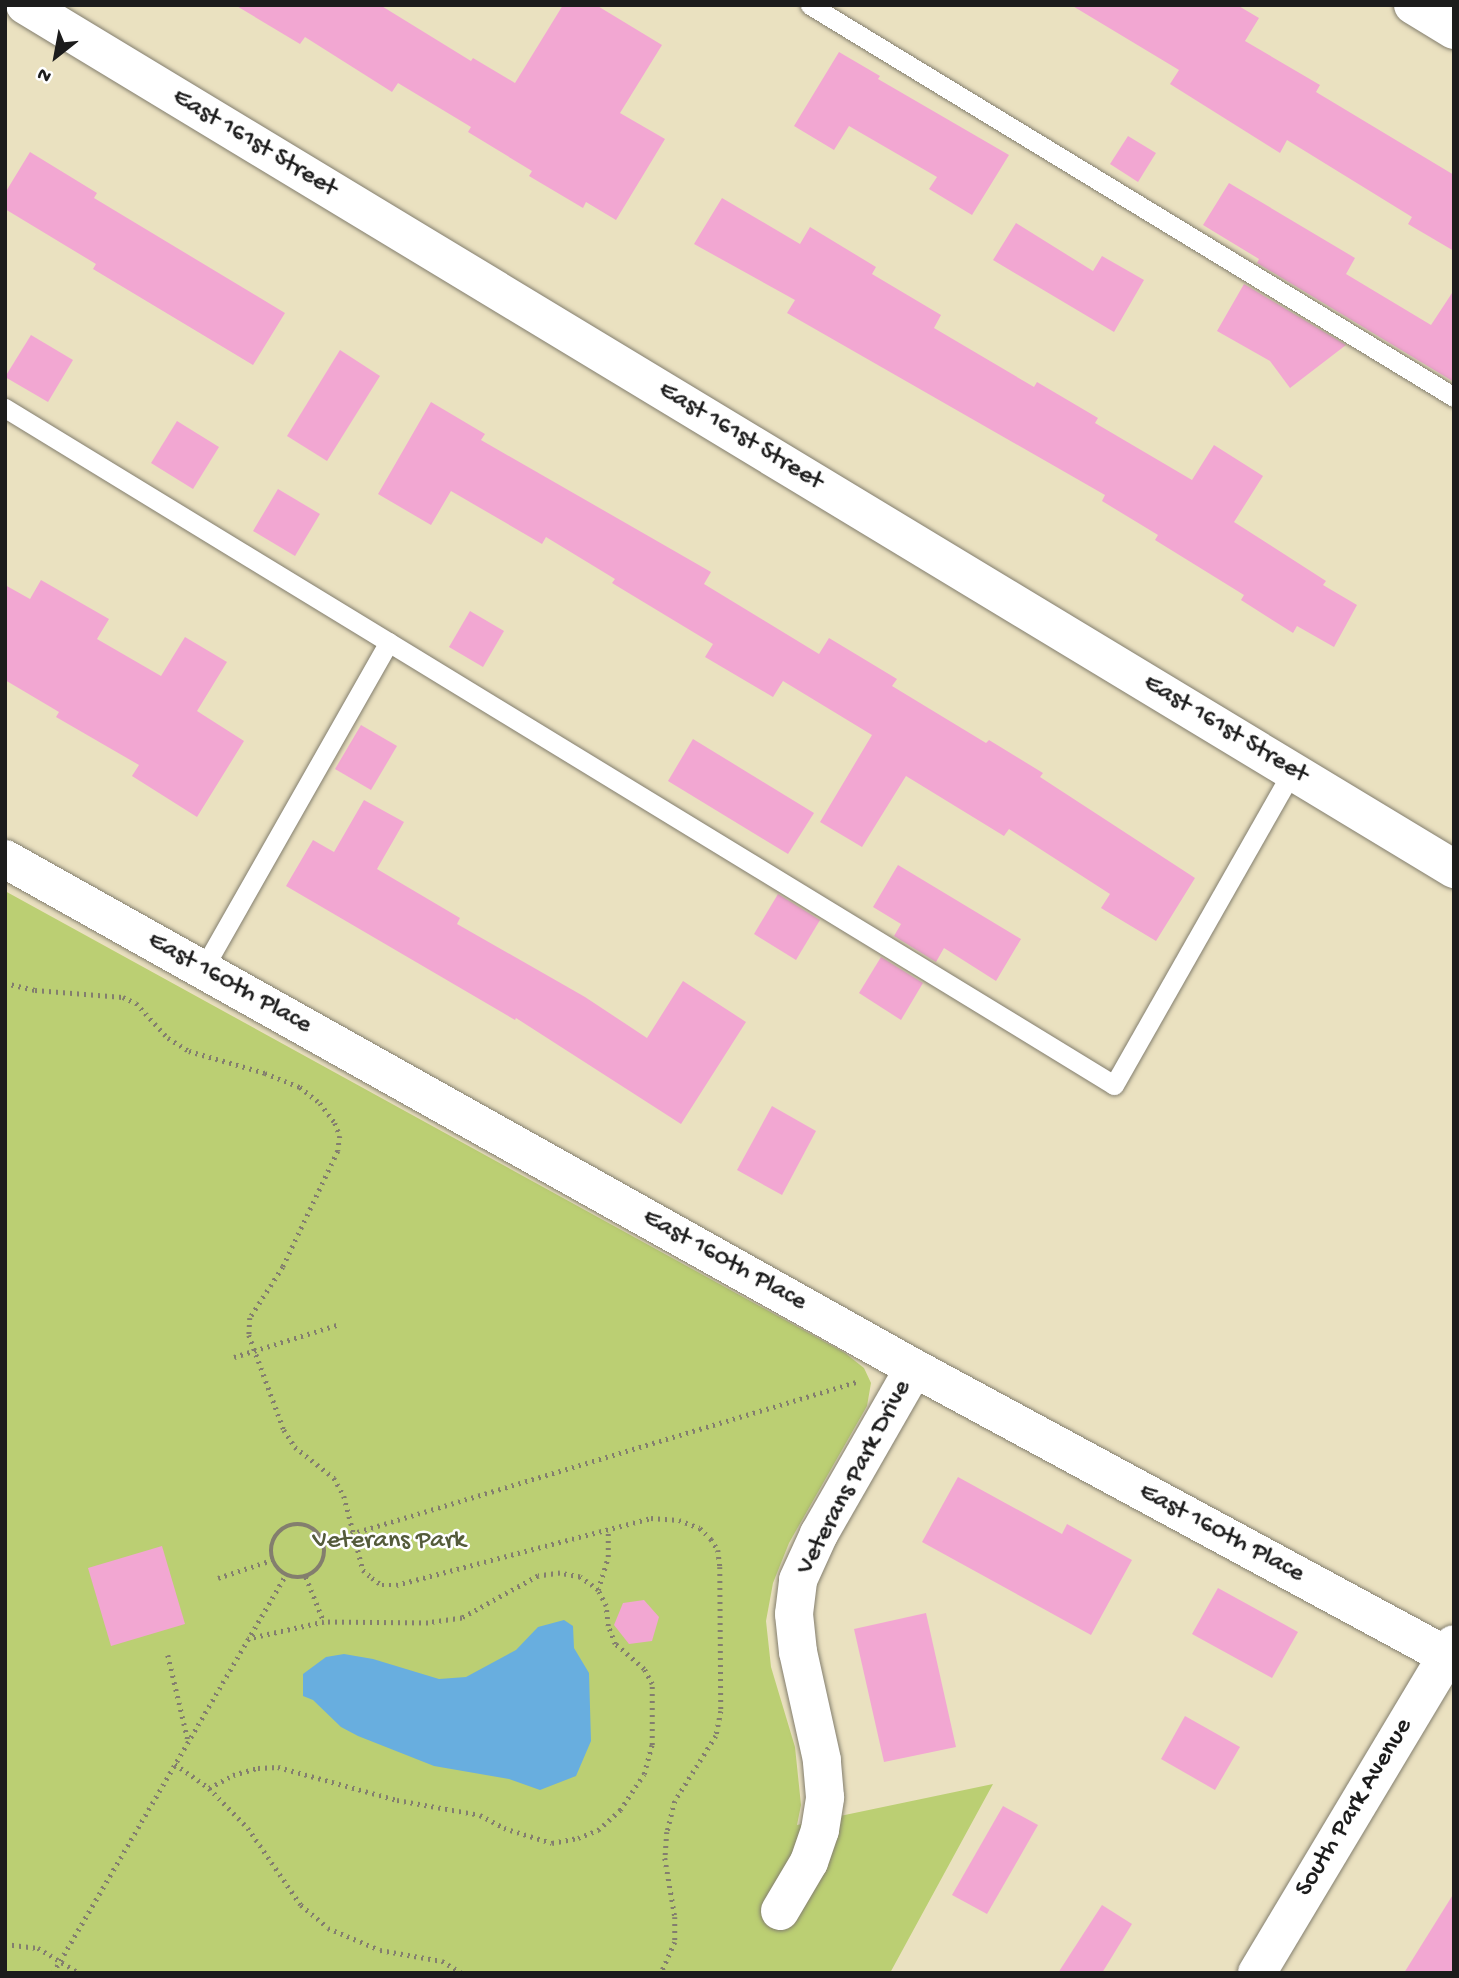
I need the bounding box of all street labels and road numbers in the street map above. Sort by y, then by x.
street label: East 161st Street [166,83,342,205]
street label: East 161st Street [652,376,828,498]
street label: East 161st Street [1137,669,1313,791]
street label: East 160th Place [141,926,317,1042]
street label: East 160th Place [636,1203,812,1319]
street label: Veterans Park Drive [791,1375,919,1581]
street label: East 160th Place [1133,1477,1309,1591]
street label: South Park Avenue [1290,1713,1420,1903]

